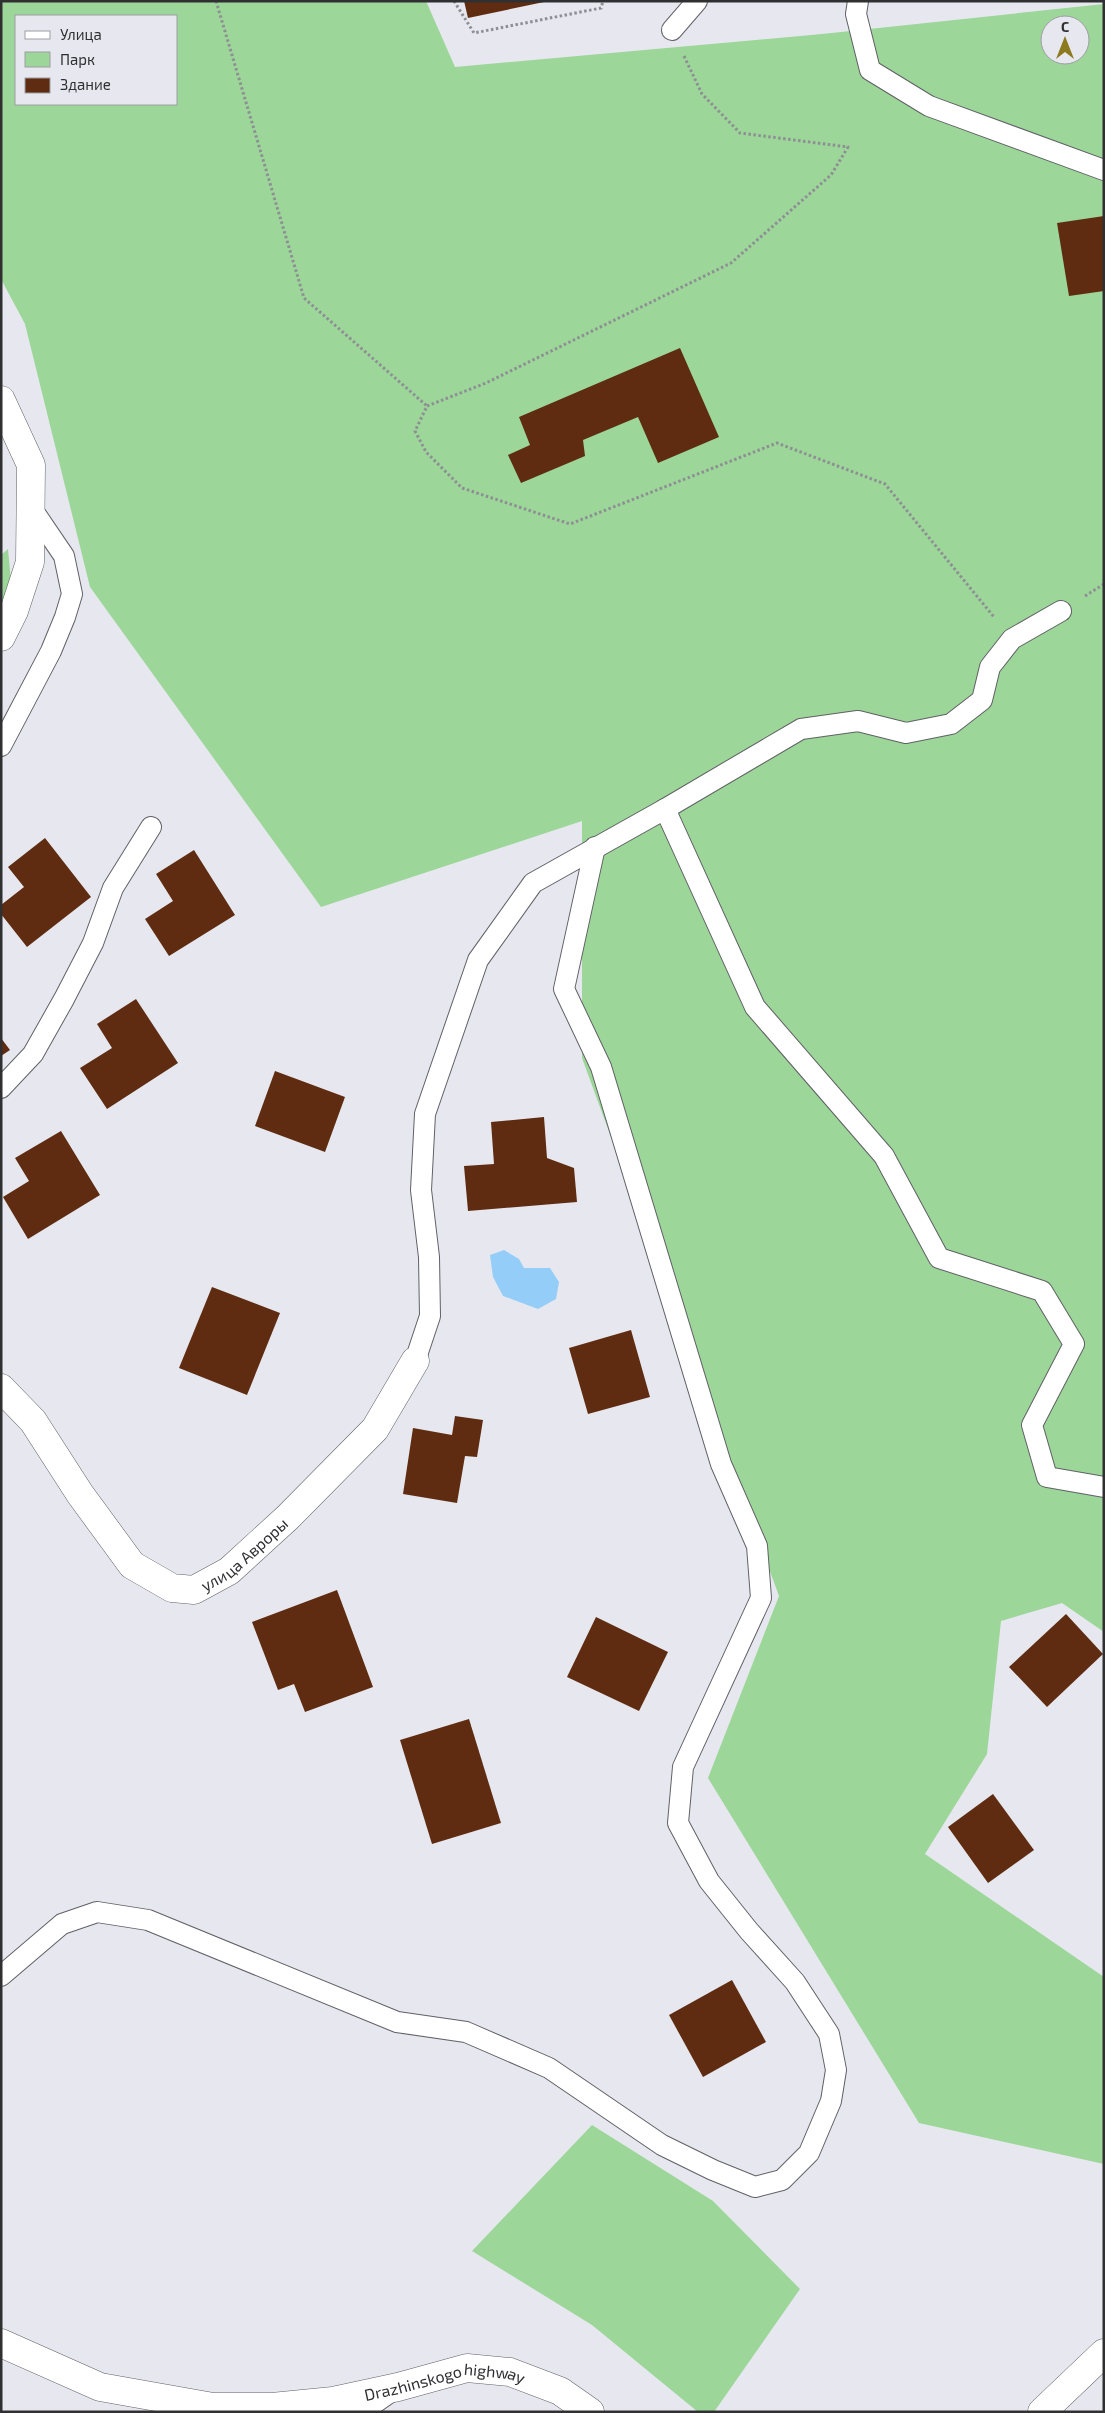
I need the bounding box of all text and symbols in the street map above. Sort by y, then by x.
legend [15,15,178,105]
north arrow [1040,15,1090,65]
text: С [1061,18,1069,35]
text: Улица [60,25,102,43]
text: Парк [60,50,95,68]
text: Здание [60,75,111,93]
street label: улица Авроры [197,1513,291,1595]
street label: Drazhinskogo highway [362,2358,529,2404]

